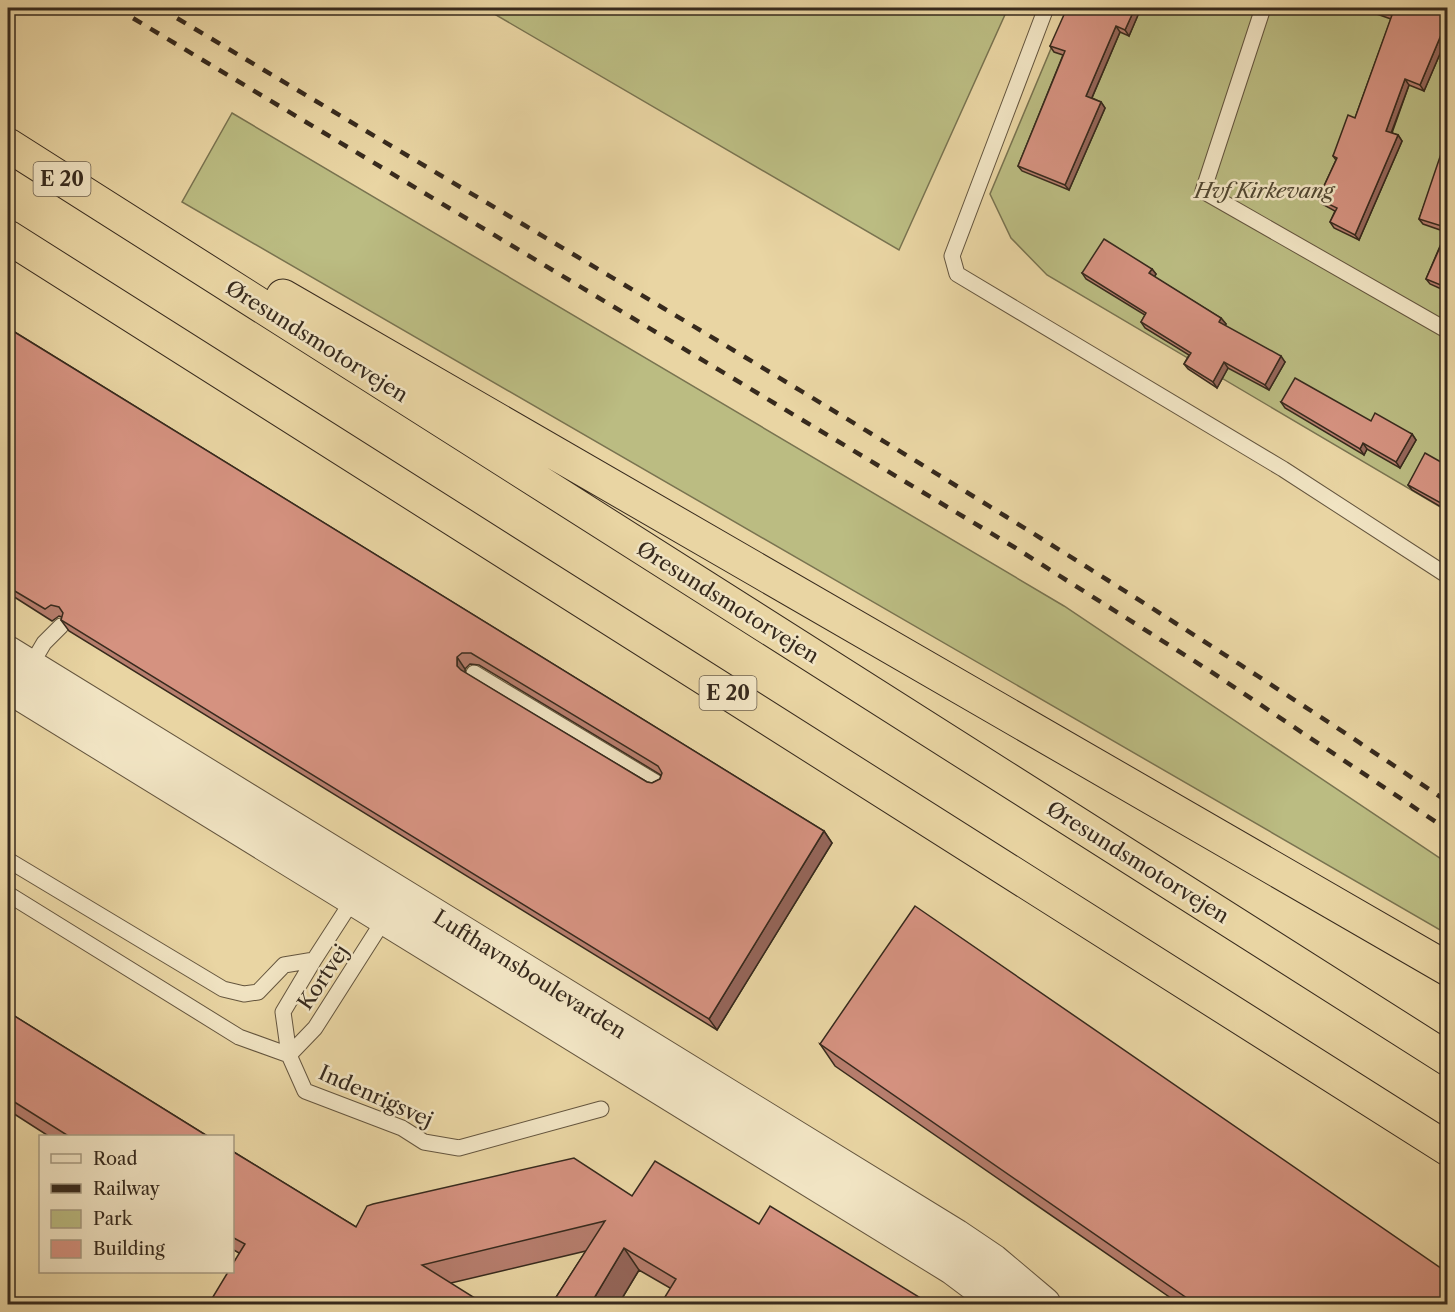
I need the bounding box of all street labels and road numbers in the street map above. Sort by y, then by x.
road number: E 20 [34,162,90,196]
street label: Øresundsmotorvejen [221,275,413,407]
street label: Øresundsmotorvejen [632,536,824,668]
road number: E 20 [700,676,756,710]
street label: Øresundsmotorvejen [1042,796,1234,928]
street label: Lufthavnsboulevarden [429,904,631,1044]
street label: Kortvej [292,940,354,1014]
street label: Indenrigsvej [315,1060,437,1132]

